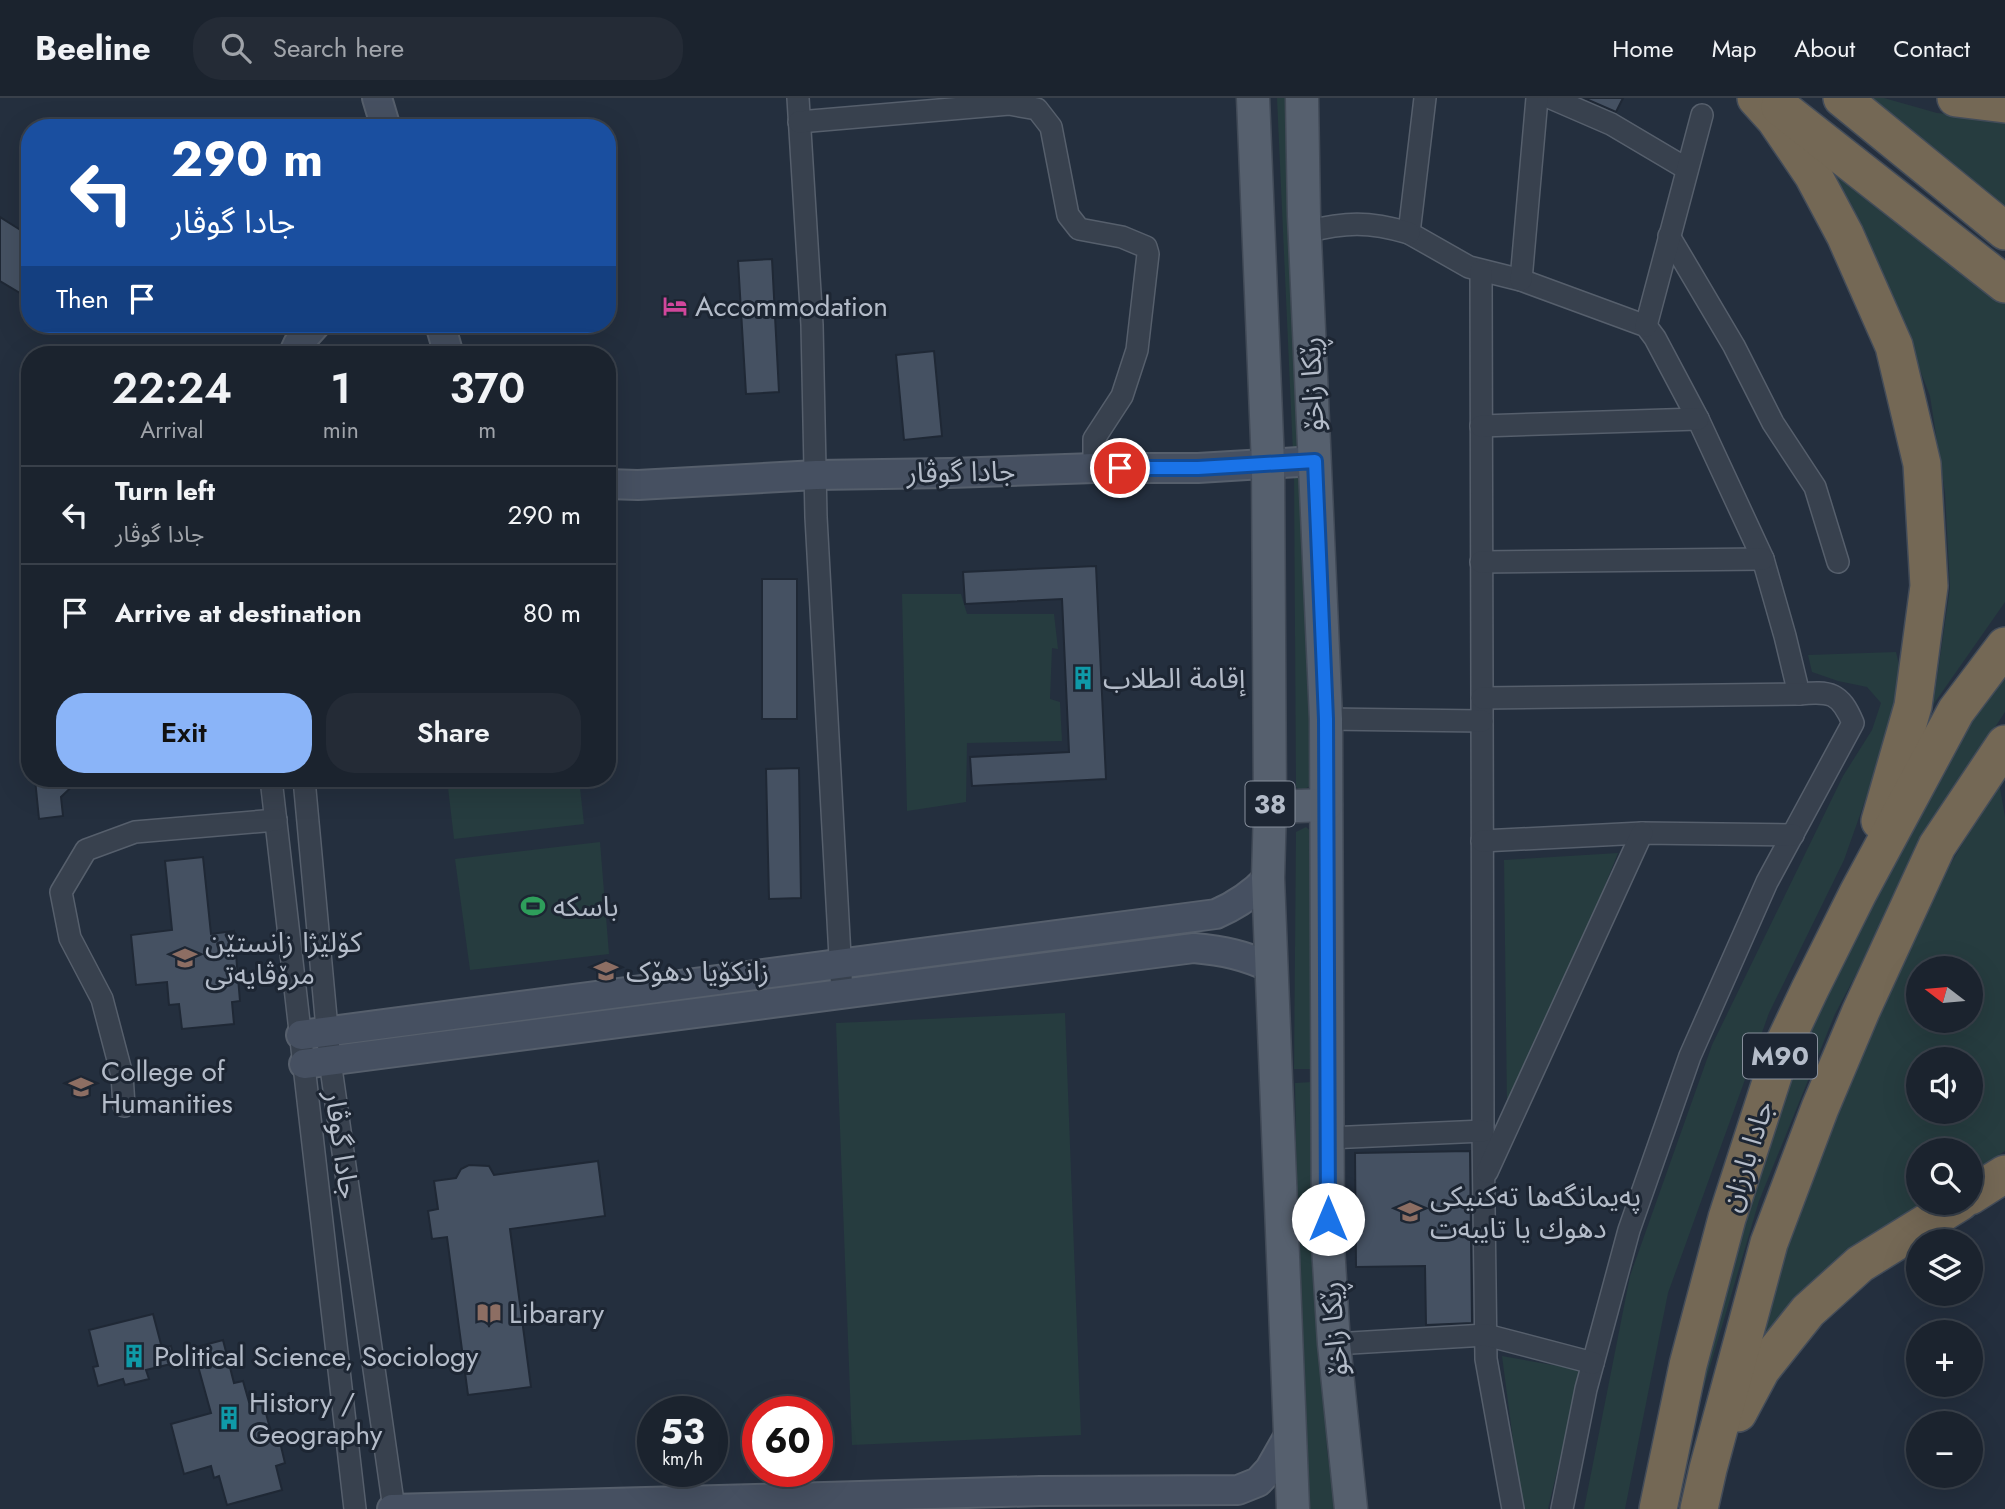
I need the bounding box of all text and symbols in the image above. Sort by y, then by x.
search box [193,17,683,80]
text: Beeline [35,25,151,72]
icon: search [217,29,255,67]
text: Search here [273,29,404,67]
text: Home [1612,31,1674,66]
text: Map [1712,31,1756,66]
text: About [1794,31,1855,66]
text: Contact [1893,31,1970,66]
text: 290 m [171,124,323,194]
icon: left [56,147,147,238]
text: جادا گوڤار [171,199,295,245]
text: Then [56,280,109,318]
icon: arrive [123,280,161,318]
place label: Accommodation [695,286,888,327]
hotel icon: Accommodation [661,292,689,320]
street label: ڕێکا زاخۆ [1290,336,1337,432]
text: 22:24 [112,358,232,419]
text: 1 [330,358,351,419]
text: 370 [449,358,525,419]
text: Arrival [140,413,204,447]
text: min [323,413,359,447]
text: m [478,413,496,447]
pin [1090,438,1150,498]
icon: arrive [1101,449,1139,487]
street label: جادا گوڤار [905,451,1016,493]
text: Turn left [115,472,215,510]
icon: left [56,496,94,534]
text: 290 m [508,496,581,534]
text: جادا گوڤار [115,517,204,551]
icon: arrive [56,594,94,632]
text: Arrive at destination [115,594,362,632]
text: 80 m [523,594,581,632]
place label: إقامة الطلاب [1103,658,1246,699]
building icon: إقامة الطلاب [1069,664,1097,692]
button: Exit [56,693,312,773]
button: Share [326,693,581,773]
road number: 38 [1246,782,1294,826]
place label: باسکە [553,886,618,927]
sports icon: باسکە [519,892,547,920]
place label: كۆلێژا زانستێن مرۆڤایەتی [205,922,362,995]
school or university icon: كۆلێژا زانستێن مرۆڤایەتی [171,944,199,972]
place label: زانکۆیا دهۆک [626,951,769,992]
north arrow [1906,956,1983,1032]
map controls [1906,956,1983,1488]
school or university icon: زانکۆیا دهۆک [592,957,620,985]
road number: M90 [1743,1034,1817,1079]
button: sound [1906,1047,1983,1124]
place label: College of Humanities [101,1051,233,1124]
school or university icon: College of Humanities [67,1073,95,1101]
street label: جادا گوڤار [314,1087,370,1202]
street label: جادا بارزان [1710,1095,1784,1217]
button: search [1906,1138,1983,1215]
place label: پەیمانگەها تەکنیکی دهوك یا تایبەت [1430,1176,1641,1249]
position arrow [1291,1182,1365,1256]
school or university icon: پەیمانگەها تەکنیکی دهوك یا تایبەت [1396,1198,1424,1226]
button: layers [1906,1229,1983,1306]
street label: ڕێکا زاخۆ [1309,1280,1362,1378]
place label: Libarary [509,1293,605,1334]
library icon: Libarary [475,1299,503,1327]
button: + [1906,1320,1983,1397]
place label: Political Science, Sociology [154,1336,479,1377]
building icon: Political Science, Sociology [120,1342,148,1370]
place label: History / Geography [249,1382,383,1455]
speed limit sign: 60 [742,1396,833,1487]
building icon: History / Geography [215,1404,243,1432]
text: 53 [660,1407,705,1457]
button: − [1906,1411,1983,1488]
text: km/h [662,1446,703,1472]

